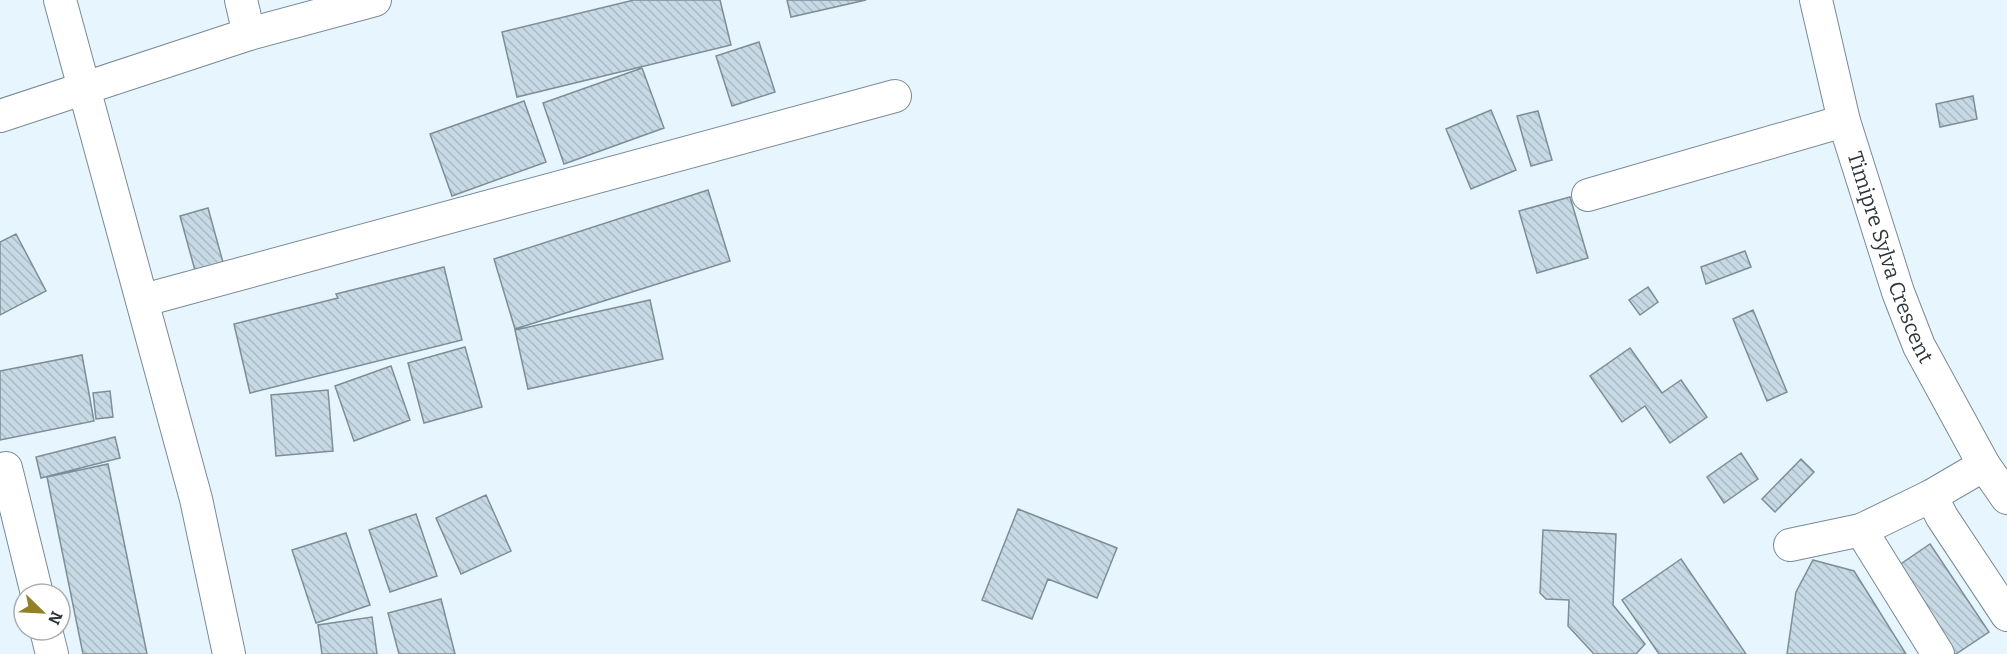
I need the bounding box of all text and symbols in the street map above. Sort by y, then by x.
street label: Timipre Sylva Crescent [1841,148,1939,368]
north arrow [12,582,72,642]
text: N [44,608,66,627]

